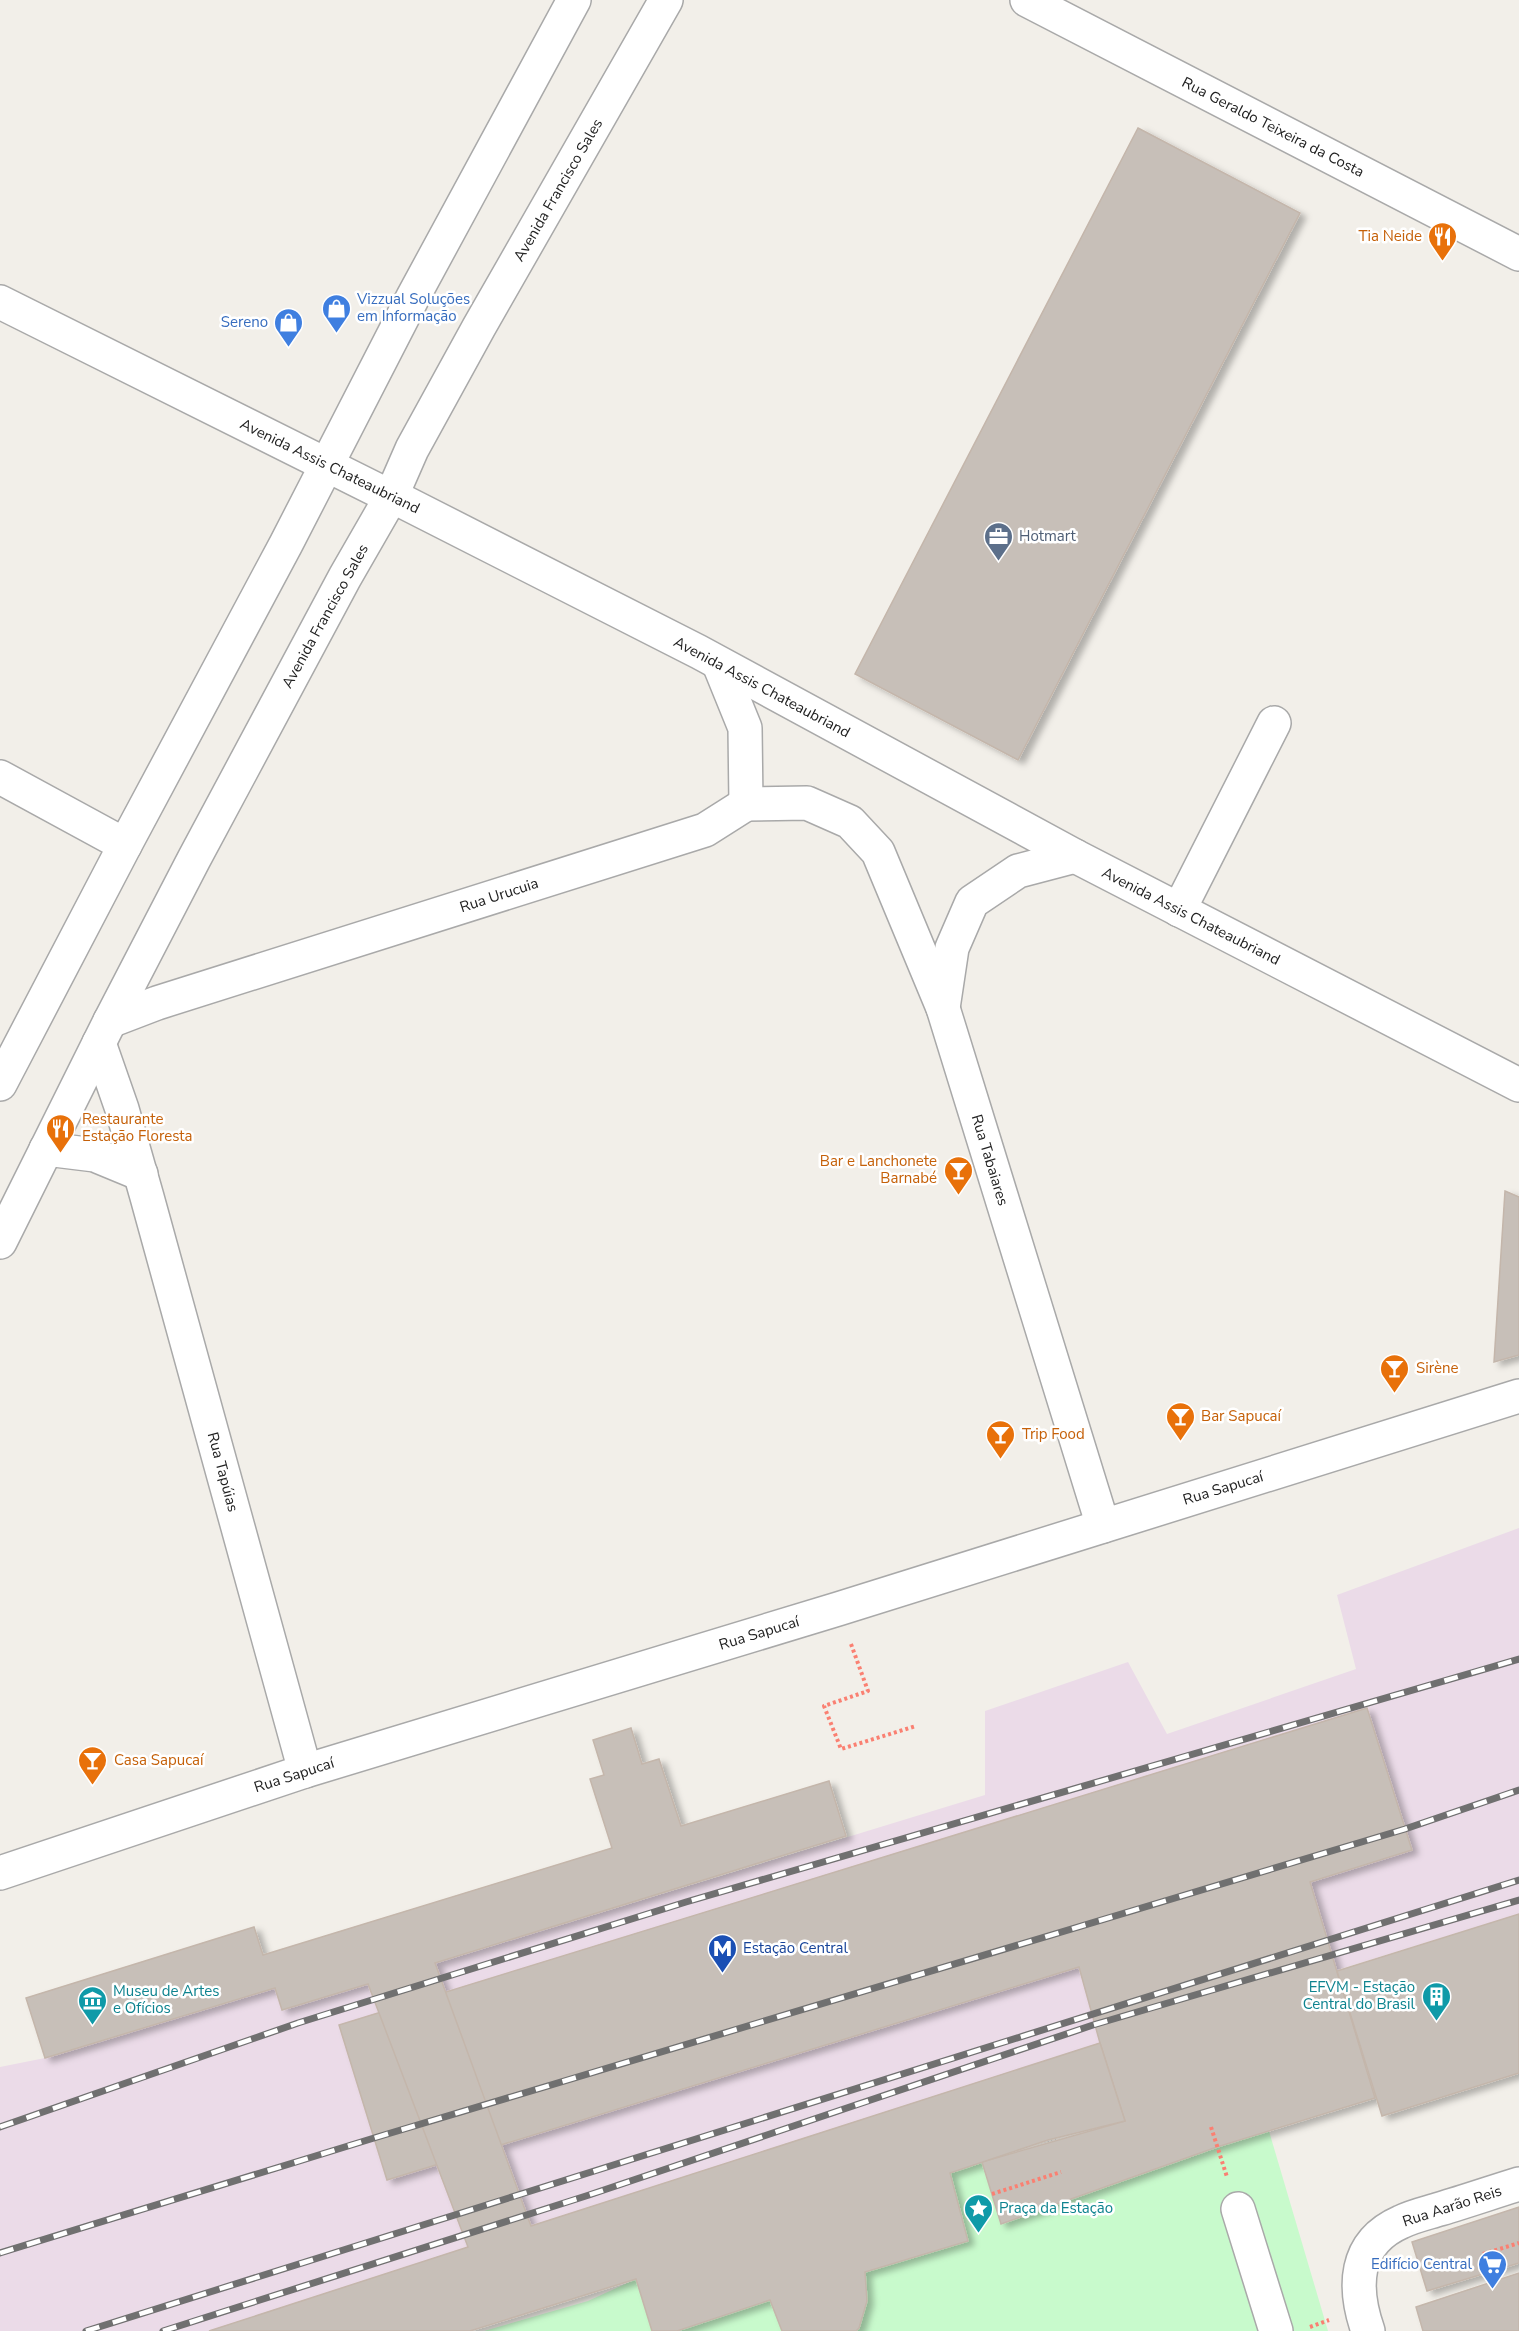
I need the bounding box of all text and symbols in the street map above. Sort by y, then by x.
street label: Rua Geraldo Teixeira da Costa [1178,72,1368,182]
street label: Avenida Francisco Sales [509,115,607,265]
restaurant icon: Tia Neide [1427,220,1459,262]
place label: Tia Neide [1358,226,1422,246]
place label: Vizzual Soluções em Informação [356,289,470,326]
shop icon: Vizzual Soluções em Informação [320,292,352,334]
shop icon: Sereno [273,306,305,348]
place label: Sereno [221,312,268,332]
street label: Avenida Assis Chateaubriand [237,414,423,518]
office icon: Hotmart [982,520,1014,562]
place label: Hotmart [1019,526,1076,546]
street label: Avenida Francisco Sales [277,540,373,692]
street label: Avenida Assis Chateaubriand [670,632,854,742]
street label: Avenida Assis Chateaubriand [1099,862,1283,970]
street label: Rua Urucuia [457,873,541,917]
place label: Restaurante Estação Floresta [82,1109,193,1146]
restaurant icon: Restaurante Estação Floresta [45,1112,77,1154]
street label: Rua Tabaiares [967,1112,1013,1208]
place label: Bar e Lanchonete Barnabé [820,1151,937,1188]
bar icon: Bar e Lanchonete Barnabé [942,1154,974,1196]
bar icon: Sirène [1379,1352,1411,1394]
place label: Sirène [1416,1358,1458,1378]
bar icon: Bar Sapucaí [1164,1400,1196,1442]
place label: Bar Sapucaí [1201,1406,1282,1426]
bar icon: Trip Food [985,1418,1017,1460]
place label: Trip Food [1022,1424,1085,1444]
street label: Rua Tapúias [203,1430,243,1514]
street label: Rua Sapucaí [1180,1466,1267,1510]
street label: Rua Sapucaí [716,1611,803,1655]
bar icon: Casa Sapucaí [77,1744,109,1786]
place label: Casa Sapucaí [114,1750,205,1770]
street label: Rua Sapucaí [251,1752,338,1797]
metro station icon: Estação Central [706,1932,738,1974]
place label: Estação Central [743,1938,849,1958]
place label: EFVM - Estação Central do Brasil [1303,1977,1416,2014]
building icon: EFVM - Estação Central do Brasil [1420,1980,1452,2022]
place label: Museu de Artes e Ofícios [113,1981,219,2018]
museum icon: Museu de Artes e Ofícios [76,1984,108,2026]
street label: Rua Aarão Reis [1400,2181,1504,2231]
place icon: Praça da Estação [962,2192,994,2234]
place label: Praça da Estação [999,2198,1113,2218]
supermarket icon: Edifício Central [1477,2248,1509,2290]
place label: Edifício Central [1371,2254,1473,2274]

